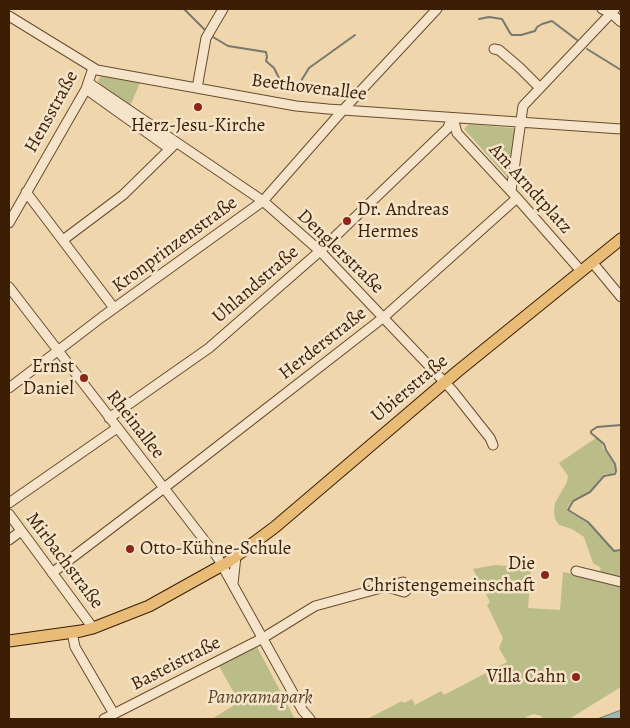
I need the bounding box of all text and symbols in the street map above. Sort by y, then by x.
street label: Hensstraße [20,67,84,157]
street label: Beethovenallee [250,70,368,106]
marker: Herz-Jesu-Kirche [192,101,204,113]
place label: Herz-Jesu-Kirche [131,115,265,137]
street label: Am Arndtplatz [483,139,577,239]
street label: Kronprinzenstraße [108,192,242,298]
place label: Dr. Andreas Hermes [357,199,449,243]
street label: Denglerstraße [292,205,388,299]
marker: Dr. Andreas Hermes [341,215,353,227]
street label: Uhlandstraße [208,241,304,329]
street label: Herderstraße [275,303,371,385]
street label: Ubierstraße [367,350,453,428]
place label: Ernst Daniel [23,356,74,400]
marker: Ernst Daniel [78,372,90,384]
street label: Rheinallee [101,386,169,464]
street label: Mirbachstraße [20,508,108,614]
place label: Otto-Kühne-Schule [140,538,291,560]
marker: Otto-Kühne-Schule [124,543,136,555]
place label: Die Christengemeinschaft [362,553,535,597]
marker: Die Christengemeinschaft [539,569,551,581]
street label: Basteistraße [127,632,225,696]
place label: Villa Cahn [487,666,566,688]
marker: Villa Cahn [570,671,582,683]
park label: Panoramapark [207,687,313,709]

